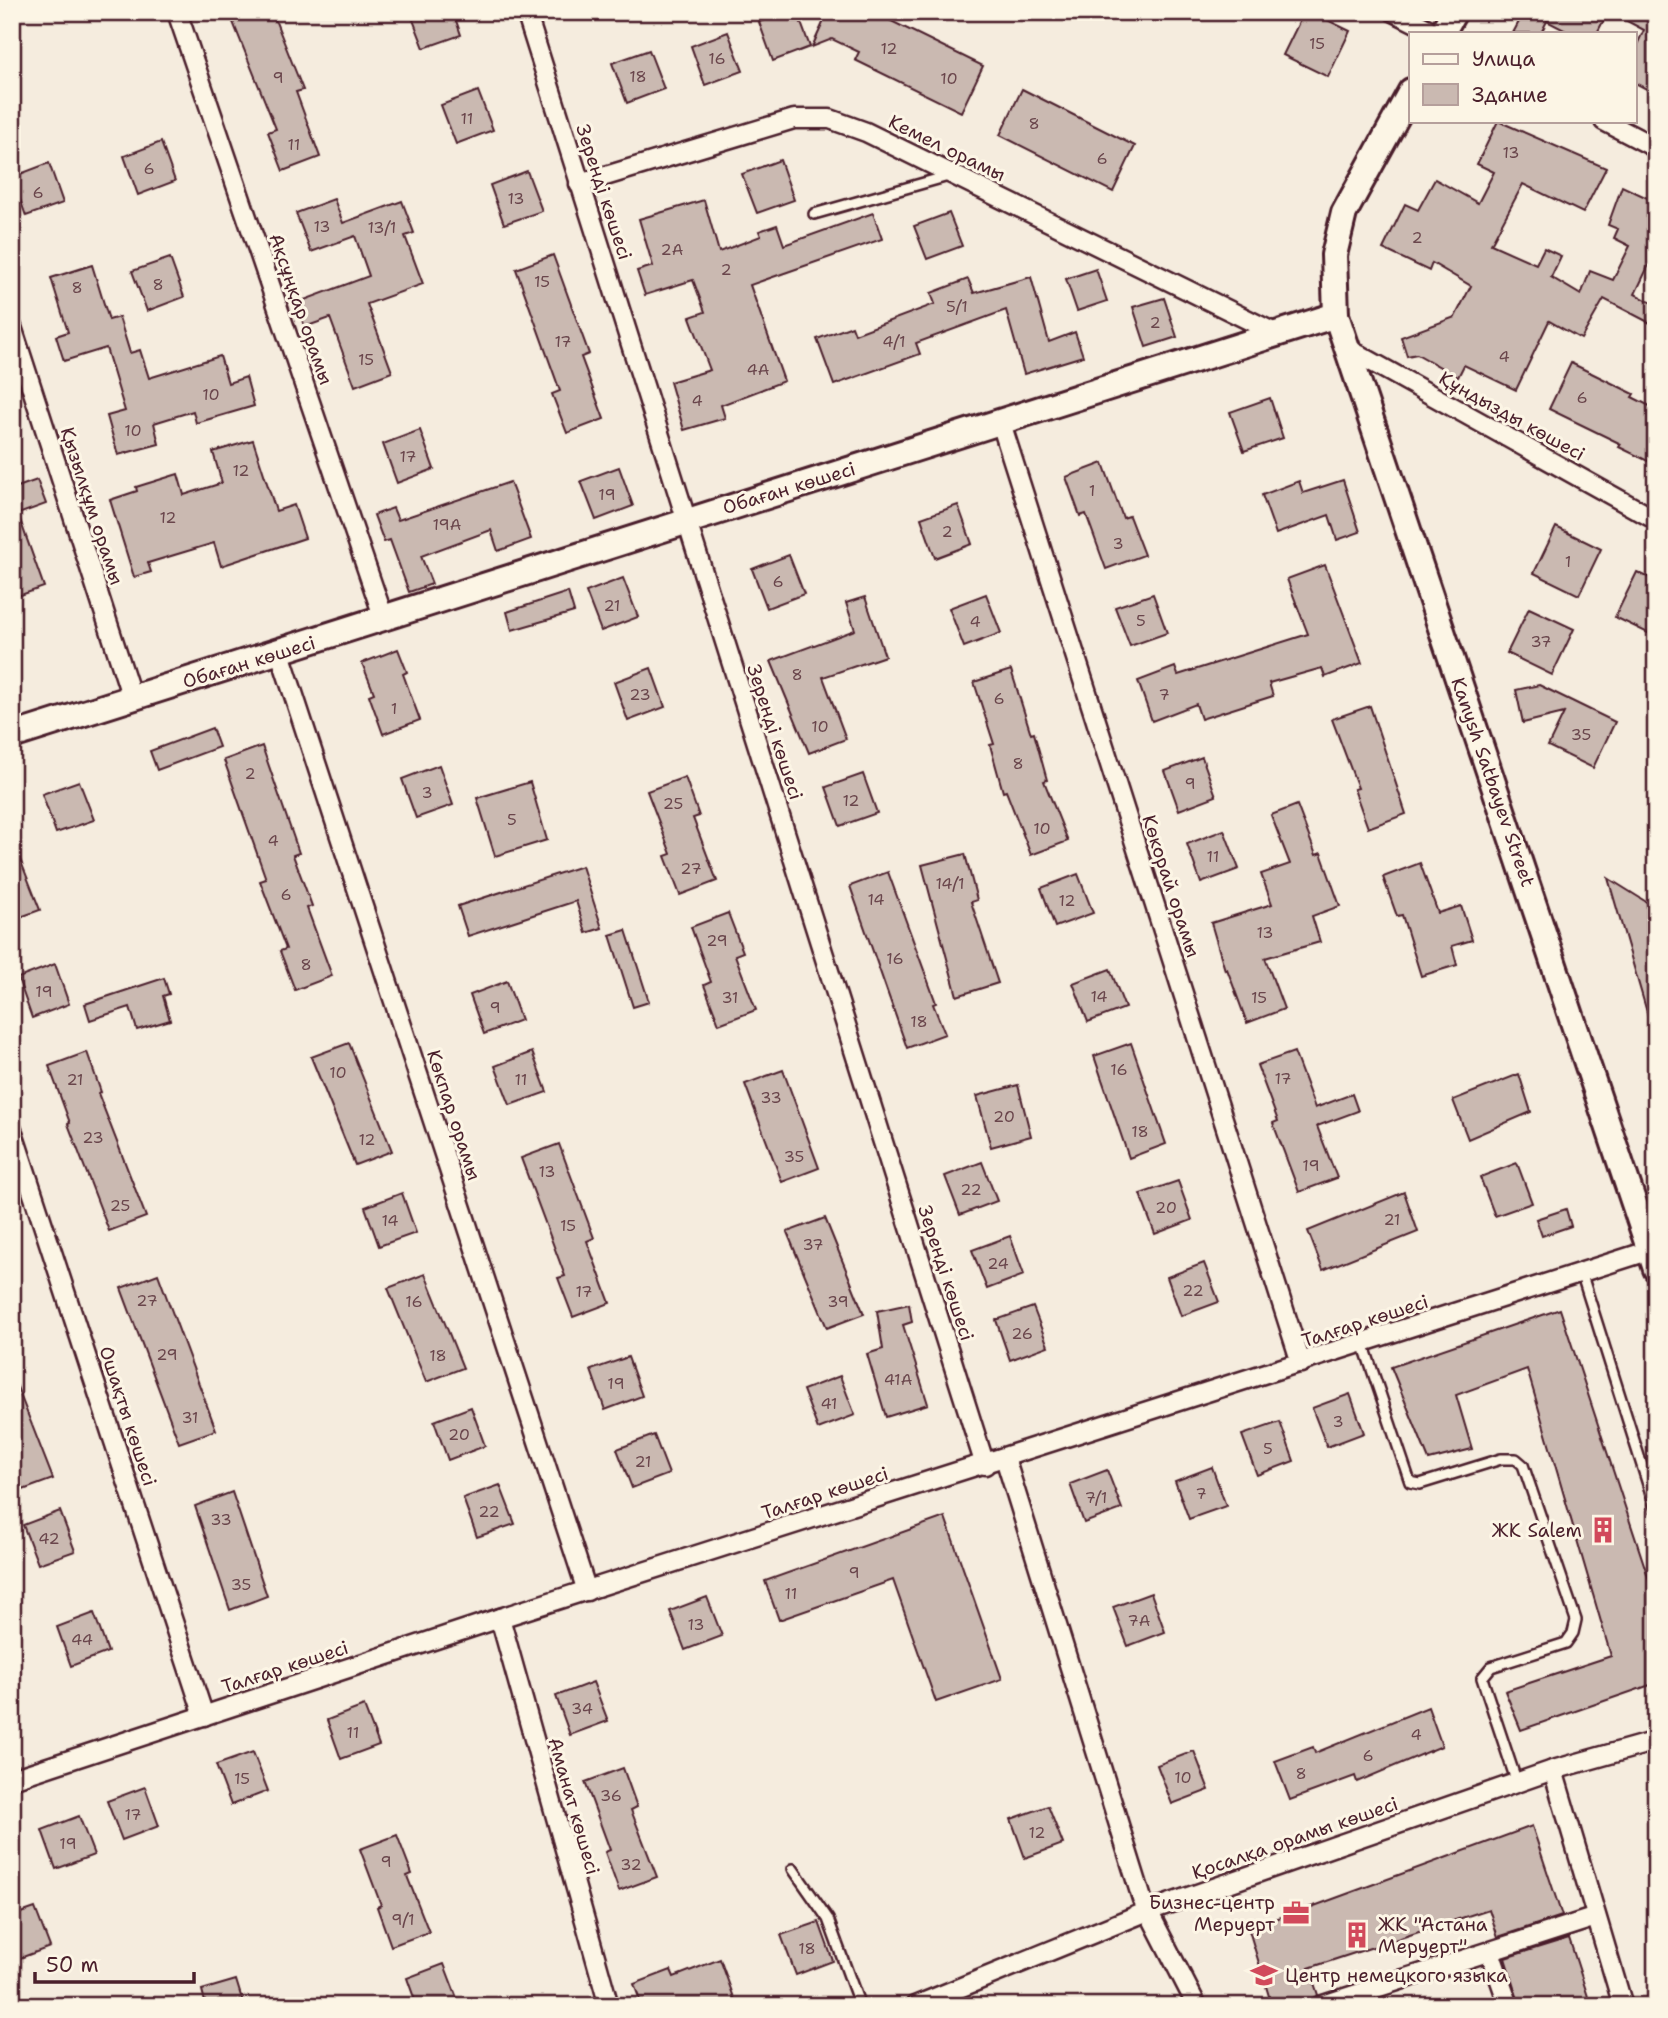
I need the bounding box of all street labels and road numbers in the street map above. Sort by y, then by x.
street label: Кемел орамы [884,109,1010,187]
street label: Зеренді көшесі [570,121,638,263]
street label: Ақсұңқар орамы [263,230,339,388]
street label: Құндызды көшесі [1434,365,1590,467]
street label: Қызылқұм орамы [55,424,129,588]
street label: Обаған көшесі [720,456,858,520]
street label: Обаған көшесі [180,630,318,694]
street label: Зеренді көшесі [741,661,809,803]
street label: Kanysh Satbayev Street [1445,674,1541,890]
street label: Көкорай орамы [1136,812,1206,960]
street label: Көкпар орамы [421,1047,487,1183]
street label: Зеренді көшесі [912,1202,980,1344]
street label: Талғар көшесі [1298,1289,1432,1353]
street label: Ошақты көшесі [94,1343,162,1489]
street label: Талғар көшесі [758,1461,892,1525]
street label: Талғар көшесі [218,1635,352,1699]
street label: Аманат көшесі [542,1734,606,1878]
street label: Қосалқа орамы көшесі [1189,1791,1401,1885]

